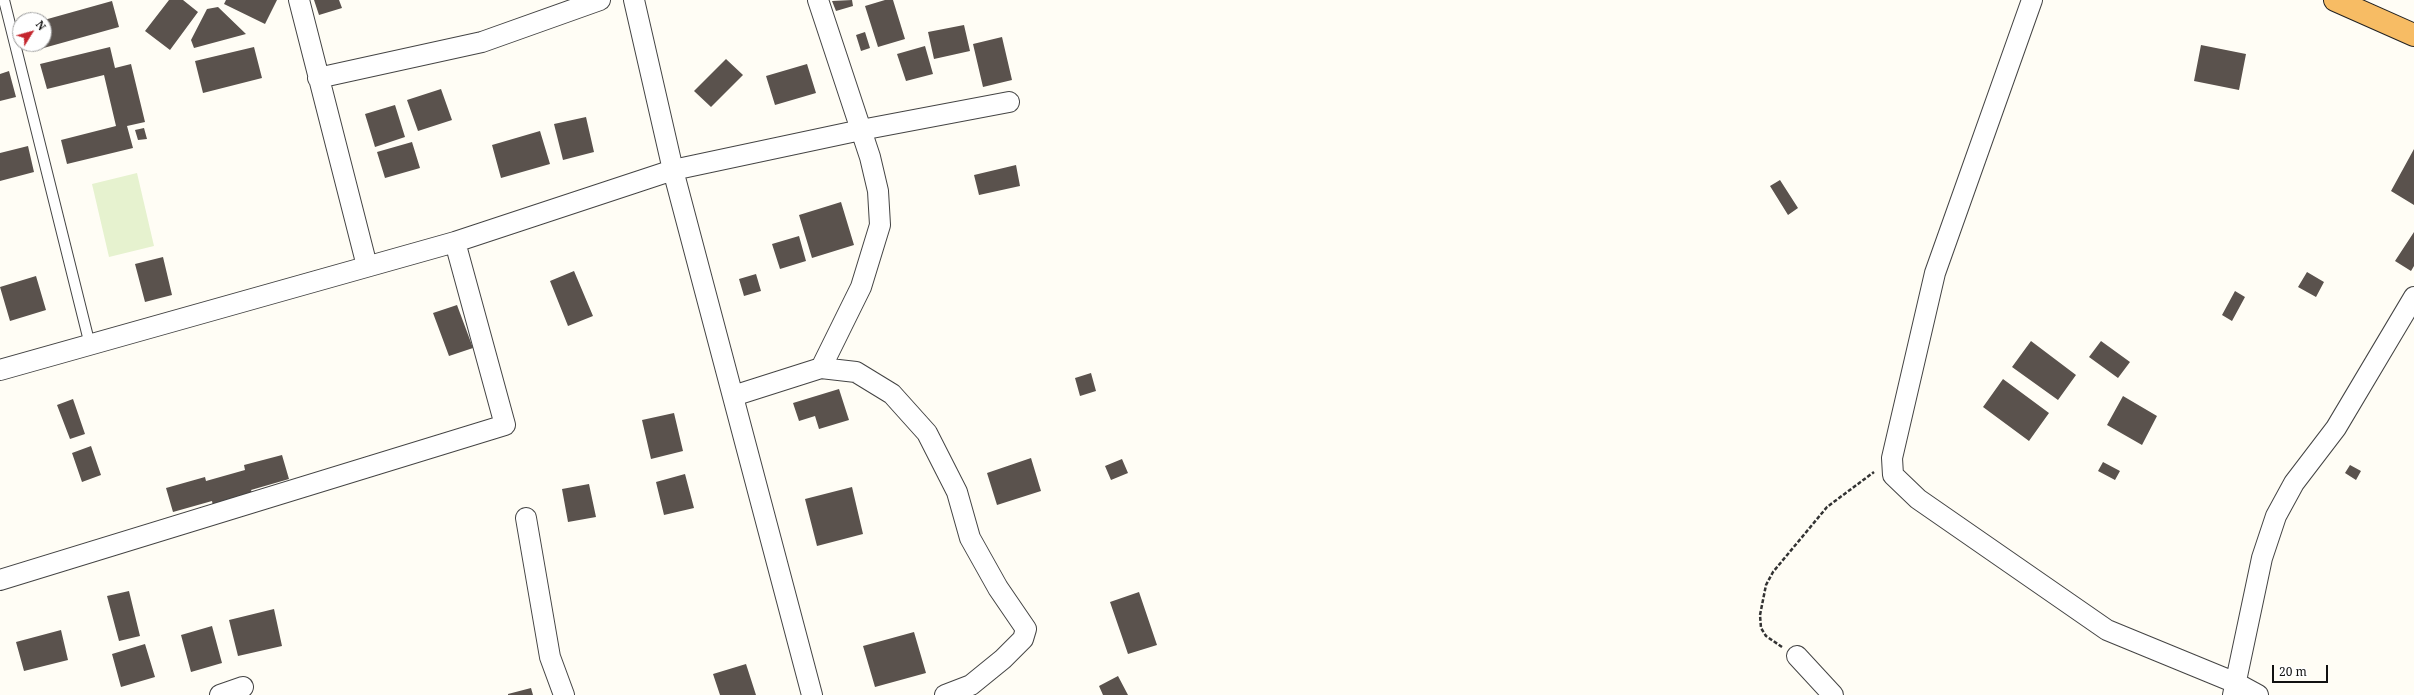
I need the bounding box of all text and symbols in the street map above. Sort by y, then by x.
north arrow [12,12,52,52]
text: N [33,17,50,33]
scale bar [2274,657,2330,683]
text: 20 m [2279,663,2307,680]

